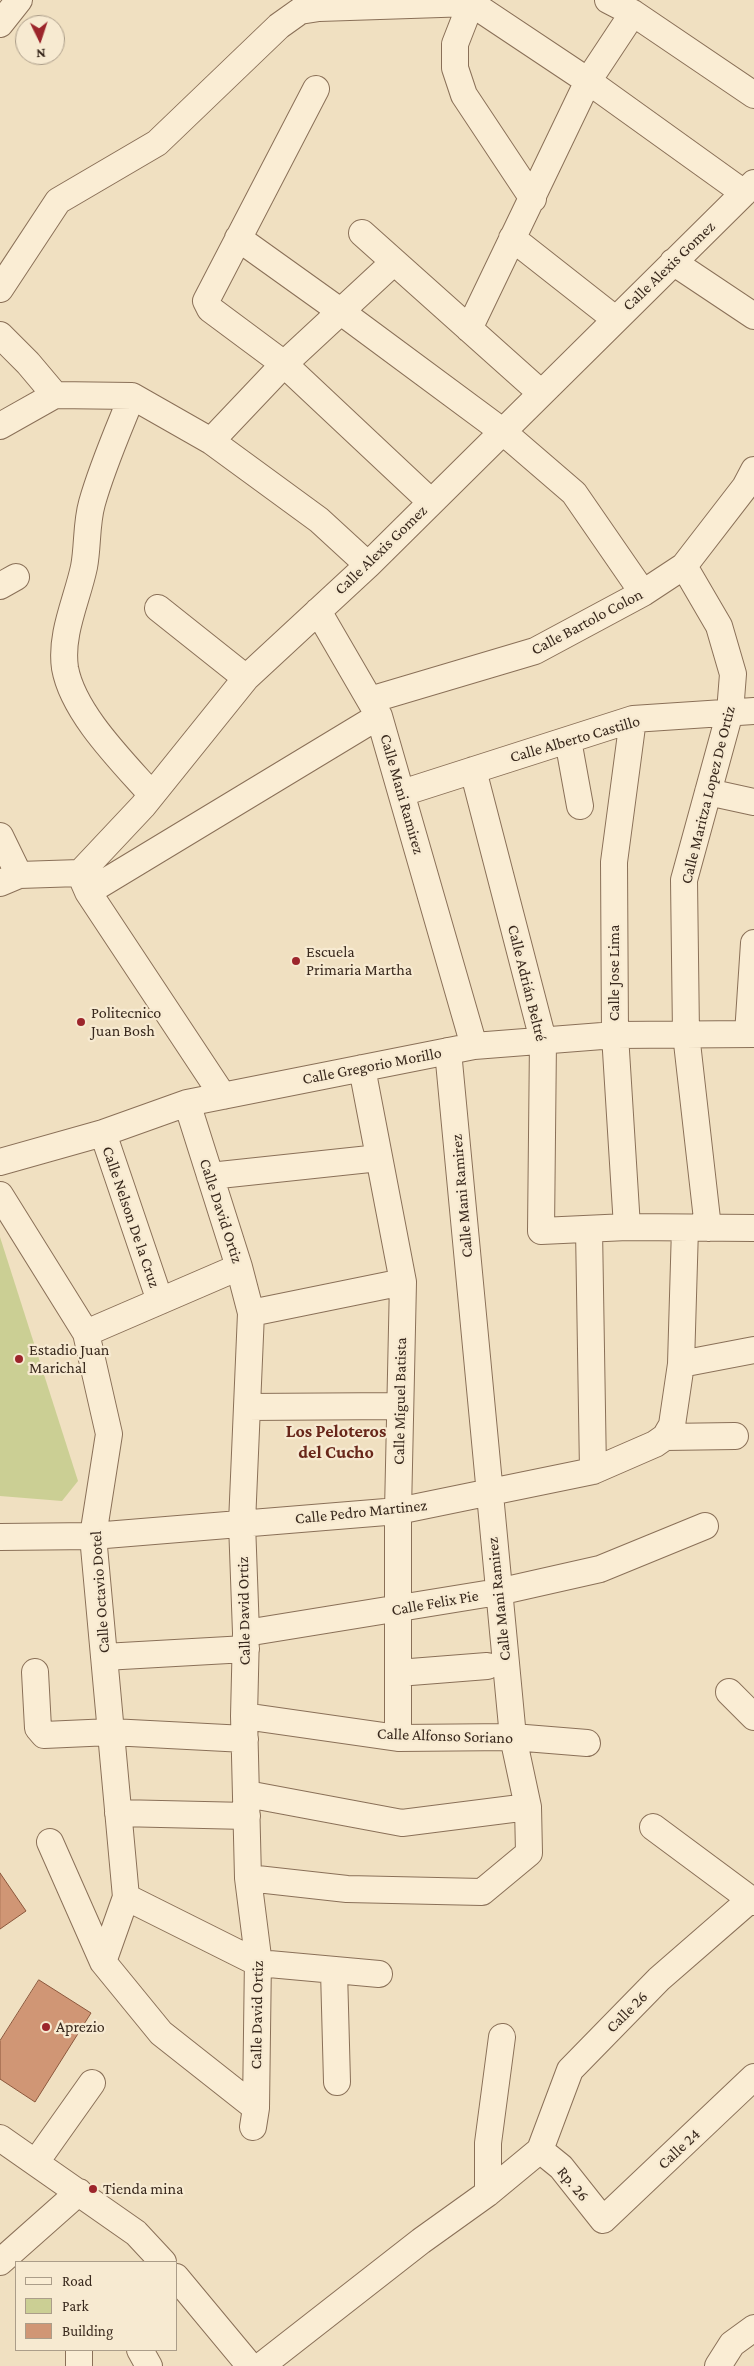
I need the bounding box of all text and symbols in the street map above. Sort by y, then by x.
north arrow [15,15,65,65]
text: N [36,46,46,62]
street label: Calle Alexis Gomez [619,217,719,315]
street label: Calle Alexis Gomez [331,501,431,599]
street label: Calle Bartolo Colon [528,585,646,659]
street label: Calle Maritza Lopez De Ortiz [677,704,739,886]
street label: Calle Alberto Castillo [508,711,642,767]
street label: Calle Mani Ramirez [376,732,428,856]
street label: Calle Adrián Beltré [503,923,551,1043]
street label: Calle Jose Lima [604,925,624,1021]
place label: Escuela Primaria Martha [306,942,412,980]
marker: Escuela Primaria Martha [290,955,302,967]
place label: Politecnico Juan Bosh [91,1003,161,1041]
marker: Politecnico Juan Bosh [75,1016,87,1028]
street label: Calle Gregorio Morillo [301,1043,443,1089]
street label: Calle Mani Ramirez [447,1133,477,1259]
street label: Calle Nelson De la Cruz [98,1144,164,1290]
street label: Calle David Ortiz [195,1156,247,1266]
street label: Calle Miguel Batista [389,1337,411,1465]
place label: Estadio Juan Marichal [29,1340,109,1378]
marker: Estadio Juan Marichal [13,1353,25,1365]
district label: Los Peloteros del Cucho [286,1420,386,1462]
street label: Calle Pedro Martinez [294,1496,428,1528]
street label: Calle Octavio Dotel [86,1530,114,1654]
street label: Calle Mani Ramirez [483,1536,515,1662]
street label: Calle David Ortiz [233,1556,255,1666]
street label: Calle Felix Pie [390,1586,480,1620]
street label: Calle Alfonso Soriano [377,1724,513,1748]
street label: Calle David Ortiz [246,1960,268,2070]
street label: Calle 26 [602,1987,652,2037]
place label: Aprezio [56,2017,105,2037]
marker: Aprezio [40,2021,52,2033]
street label: Calle 24 [654,2125,704,2173]
street label: Rp. 26 [553,2163,593,2205]
place label: Tienda mina [103,2179,183,2199]
marker: Tienda mina [87,2183,99,2195]
legend [15,2261,178,2351]
text: Road [62,2273,92,2289]
text: Park [62,2298,89,2314]
text: Building [62,2323,113,2339]

